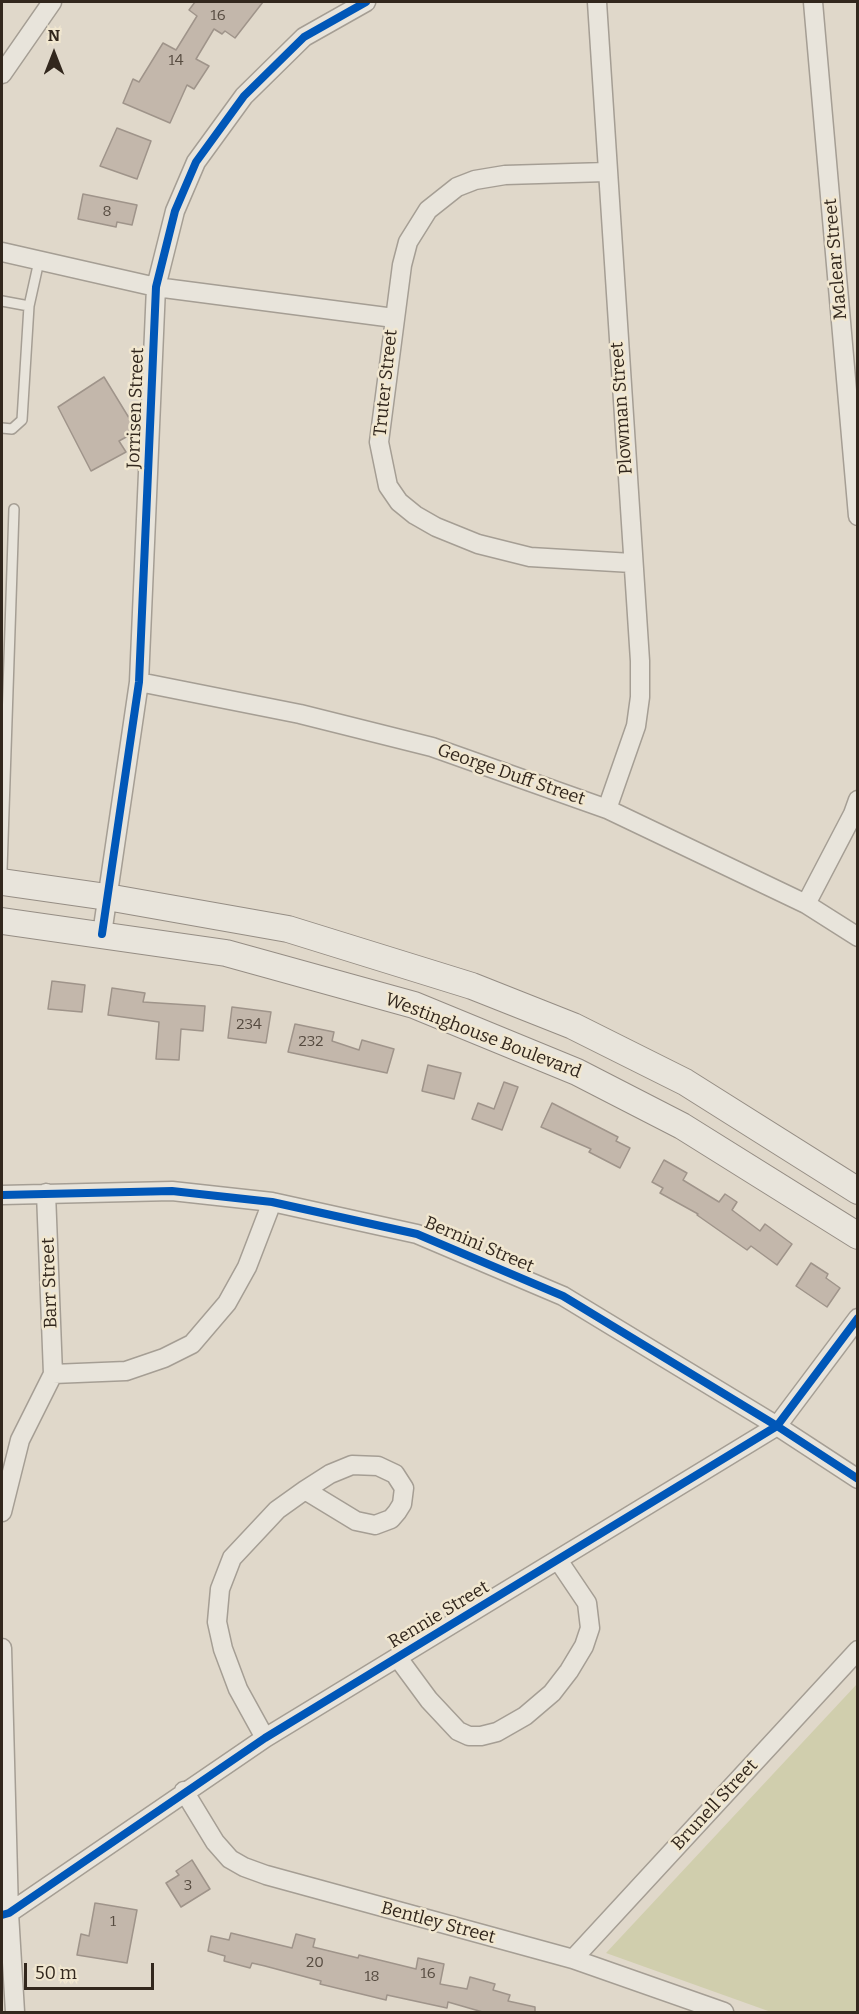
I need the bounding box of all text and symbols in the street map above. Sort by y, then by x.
house number: 16 [211,7,225,25]
north arrow [24,24,84,84]
text: N [48,26,60,45]
house number: 14 [169,52,183,70]
street label: Maclear Street [820,197,852,321]
house number: 8 [102,203,112,221]
street label: Truter Street [370,328,402,438]
street label: Plowman Street [607,341,637,475]
street label: Jorrisen Street [123,347,149,469]
street label: George Duff Street [434,740,588,810]
street label: Westinghouse Boulevard [382,989,584,1083]
house number: 234 [236,1016,262,1034]
house number: 232 [299,1033,323,1051]
street label: Bernini Street [421,1212,537,1278]
street label: Barr Street [38,1237,62,1329]
street label: Rennie Street [385,1576,493,1654]
street label: Brunell Street [667,1755,763,1855]
house number: 3 [184,1877,192,1895]
street label: Bentley Street [378,1897,498,1949]
house number: 1 [110,1913,116,1931]
scale bar [27,1951,158,1989]
house number: 20 [306,1954,324,1972]
text: 50 m [35,1962,77,1984]
house number: 16 [421,1965,435,1983]
house number: 18 [364,1968,380,1986]

